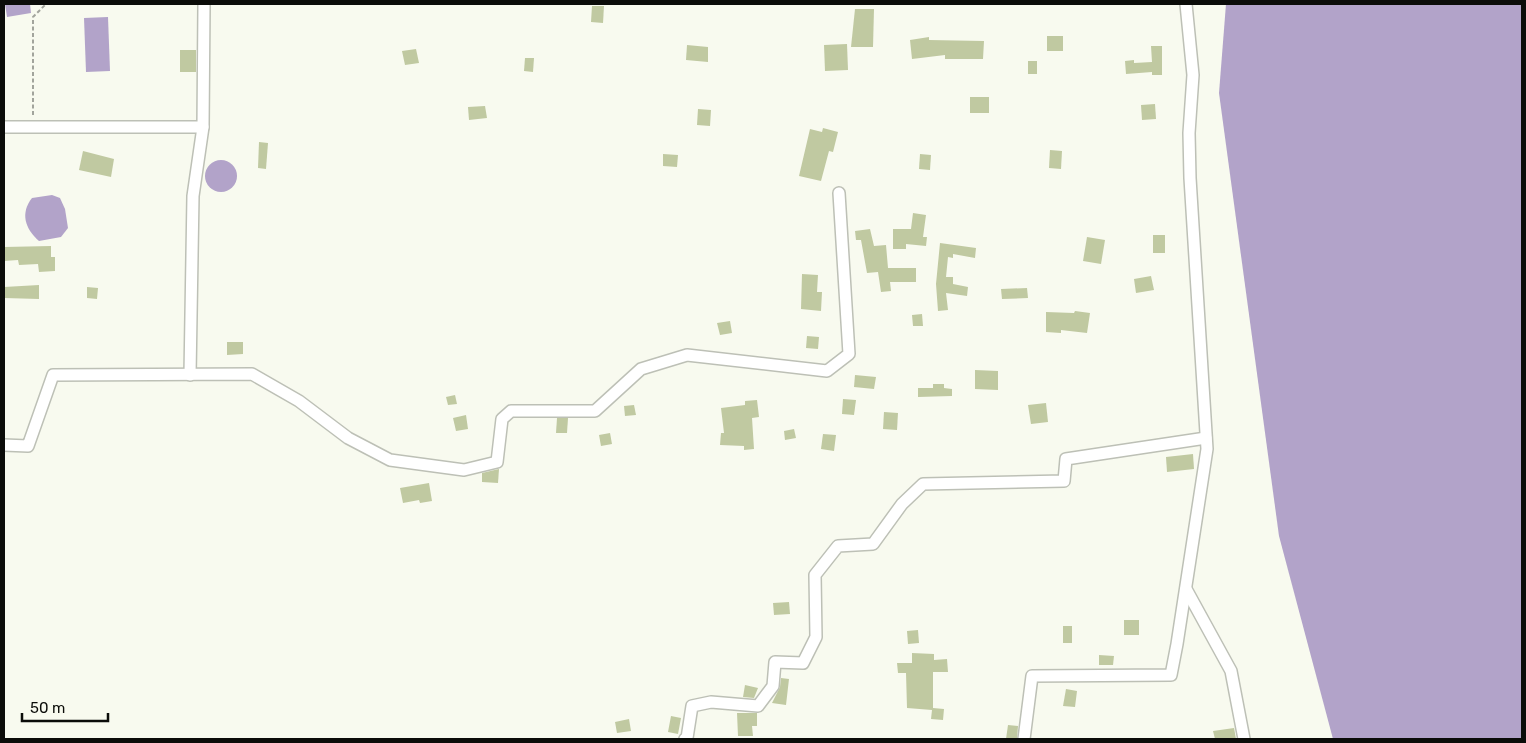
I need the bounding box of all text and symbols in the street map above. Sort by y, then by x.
scale bar [22,690,109,722]
text: 50 m [30,699,65,717]

